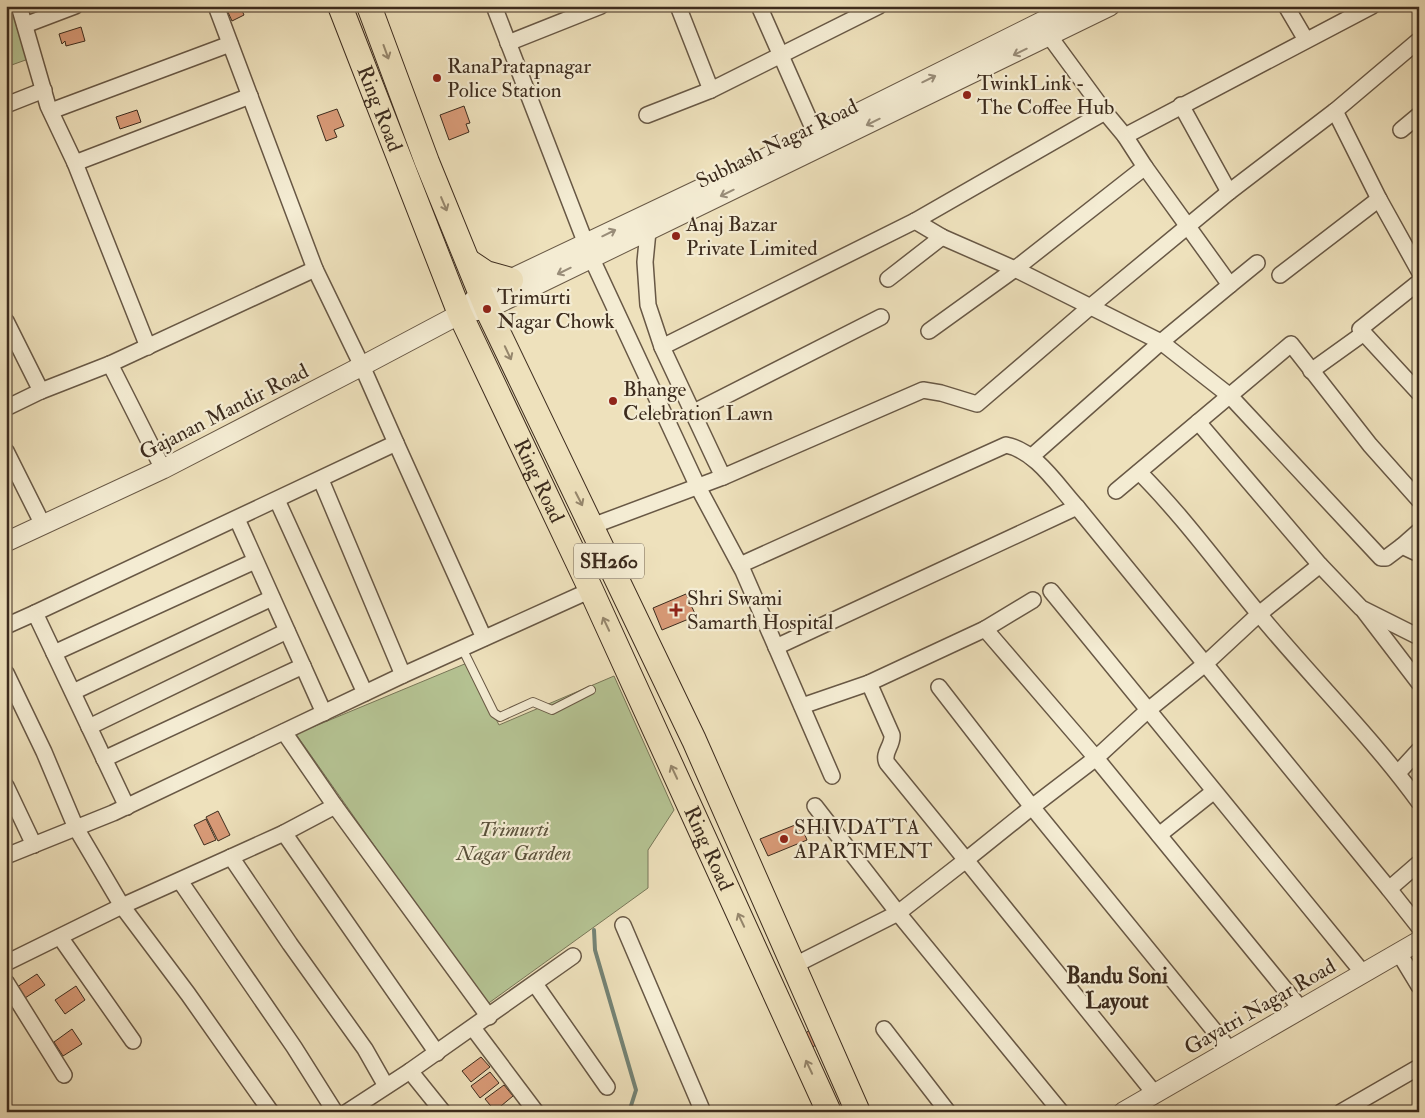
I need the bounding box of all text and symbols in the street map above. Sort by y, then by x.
one-way arrow [382,44,391,59]
one-way arrow [1013,48,1028,57]
place label: RanaPratapnagar Police Station [447,53,591,104]
street label: Ring Road [351,62,409,156]
place label: TwinkLink - The Coffee Hub [977,70,1114,121]
marker: RanaPratapnagar Police Station [431,72,443,84]
one-way arrow [921,74,936,83]
marker: TwinkLink - The Coffee Hub [961,89,973,101]
street label: Subhash Nagar Road [692,93,863,195]
one-way arrow [866,118,881,127]
one-way arrow [720,189,735,198]
one-way arrow [440,195,449,211]
place label: Anaj Bazar Private Limited [685,211,818,262]
one-way arrow [601,228,616,237]
marker: Anaj Bazar Private Limited [670,230,682,242]
one-way arrow [557,266,572,276]
place label: Trimurti Nagar Chowk [497,284,615,335]
marker: Trimurti Nagar Chowk [481,303,493,315]
one-way arrow [504,345,513,360]
street label: Gajanan Mandir Road [135,357,314,466]
place label: Bhange Celebration Lawn [623,376,773,427]
marker: Bhange Celebration Lawn [607,395,619,407]
street label: Ring Road [508,434,571,528]
one-way arrow [575,491,584,506]
road number: SH260 [574,544,644,578]
place label: Shri Swami Samarth Hospital [687,585,834,636]
marker: Shri Swami Samarth Hospital [669,603,683,617]
one-way arrow [601,617,611,632]
one-way arrow [669,765,678,780]
street label: Ring Road [678,802,740,896]
place label: SHIVDATTA APARTMENT [793,814,933,865]
park label: Trimurti Nagar Garden [456,816,572,867]
marker: SHIVDATTA APARTMENT [778,833,790,845]
one-way arrow [736,913,746,928]
street label: Gayatri Nagar Road [1179,952,1341,1061]
district label: Bandu Soni Layout [1066,962,1168,1016]
one-way arrow [803,1060,813,1075]

